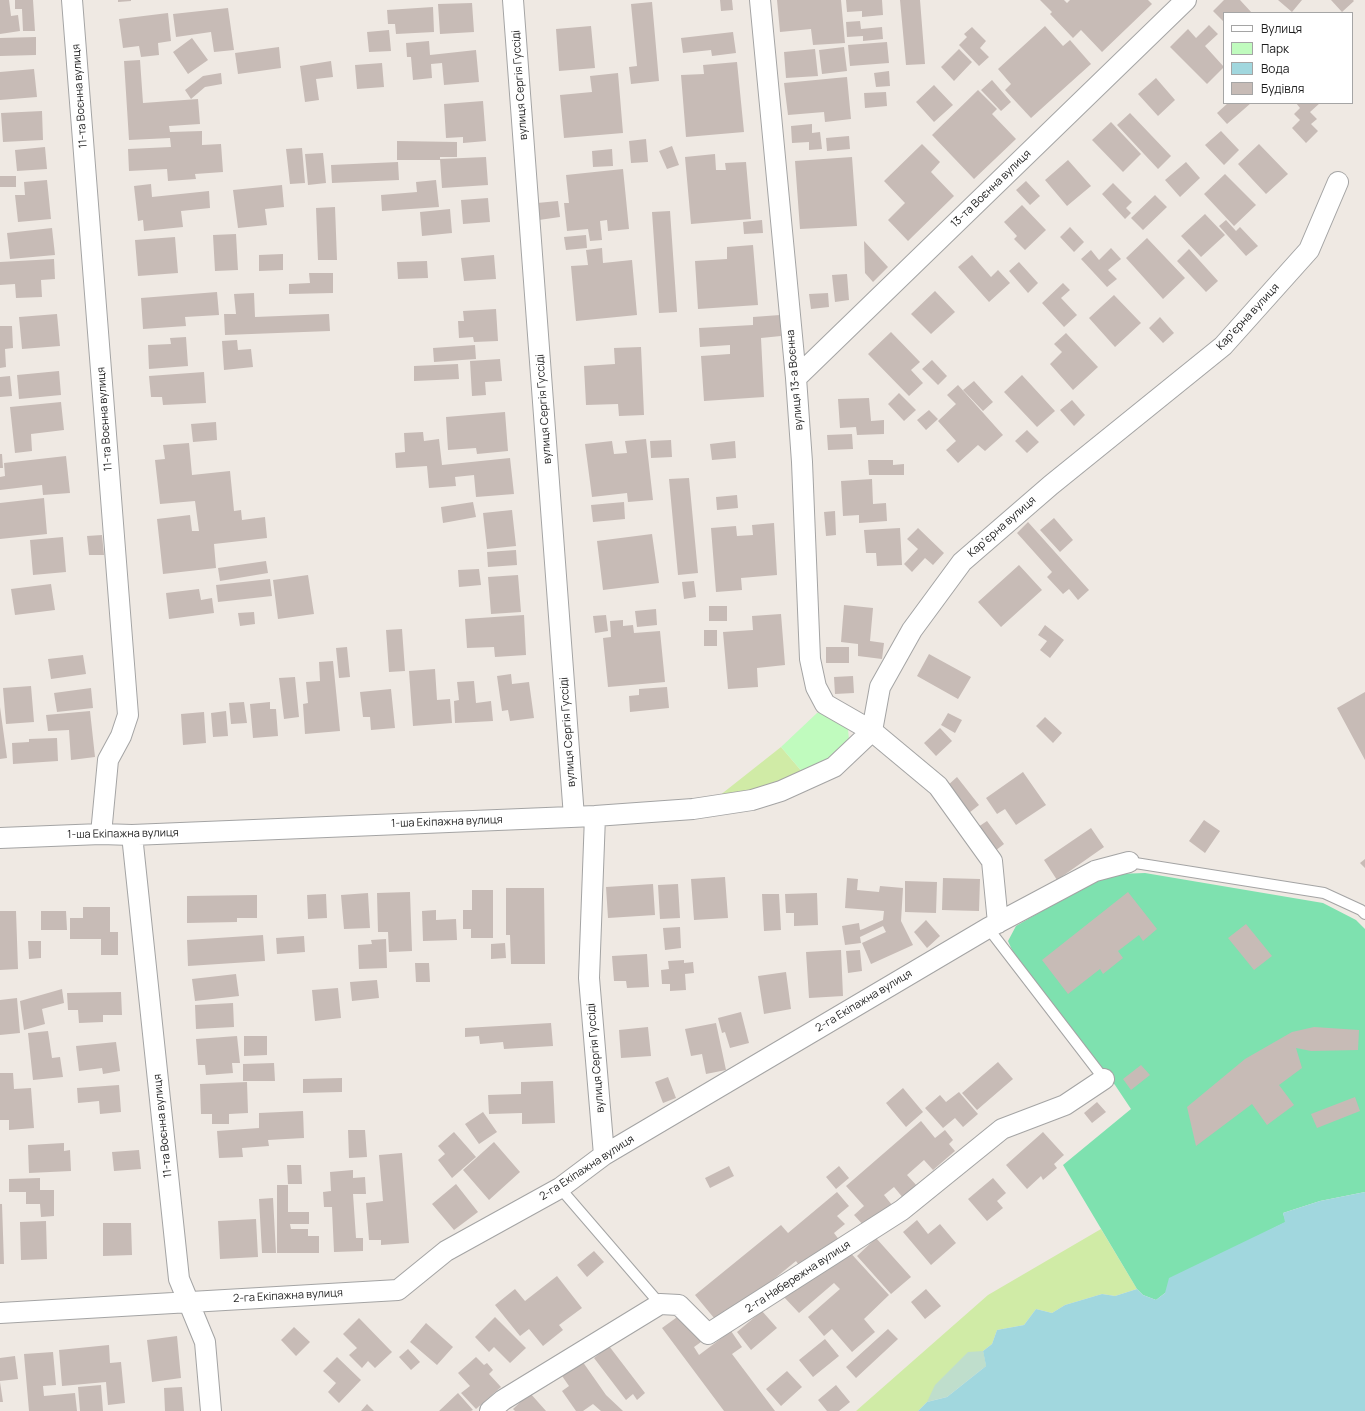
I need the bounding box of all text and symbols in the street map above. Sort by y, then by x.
legend [1223,12,1353,104]
text: Вулиця [1261,20,1302,37]
street label: вулиця Сергія Гуссіді [510,30,530,140]
text: Парк [1261,40,1289,57]
street label: 11-та Воєнна вулиця [70,43,90,149]
text: Вода [1261,60,1289,77]
text: Будівля [1261,80,1304,97]
street label: 13-та Воєнна вулиця [948,147,1034,231]
street label: Карʼєрна вулиця [1214,281,1282,353]
street label: вулиця 13-а Воєнна [784,329,806,431]
street label: вулиця Сергія Гуссіді [534,354,554,464]
street label: 11-та Воєнна вулиця [95,366,115,472]
street label: Карʼєрна вулиця [965,494,1039,560]
street label: вулиця Сергія Гуссіді [558,677,578,787]
street label: 1-ша Екіпажна вулиця [391,813,503,831]
street label: 1-ша Екіпажна вулиця [67,826,179,842]
street label: 2-га Екіпажна вулиця [813,967,915,1035]
street label: вулиця Сергія Гуссіді [585,1003,607,1113]
street label: 11-та Воєнна вулиця [151,1073,175,1179]
street label: 2-га Екіпажна вулиця [537,1132,637,1204]
street label: 2-га Набережна вулиця [743,1238,853,1316]
street label: 2-га Екіпажна вулиця [233,1287,343,1305]

